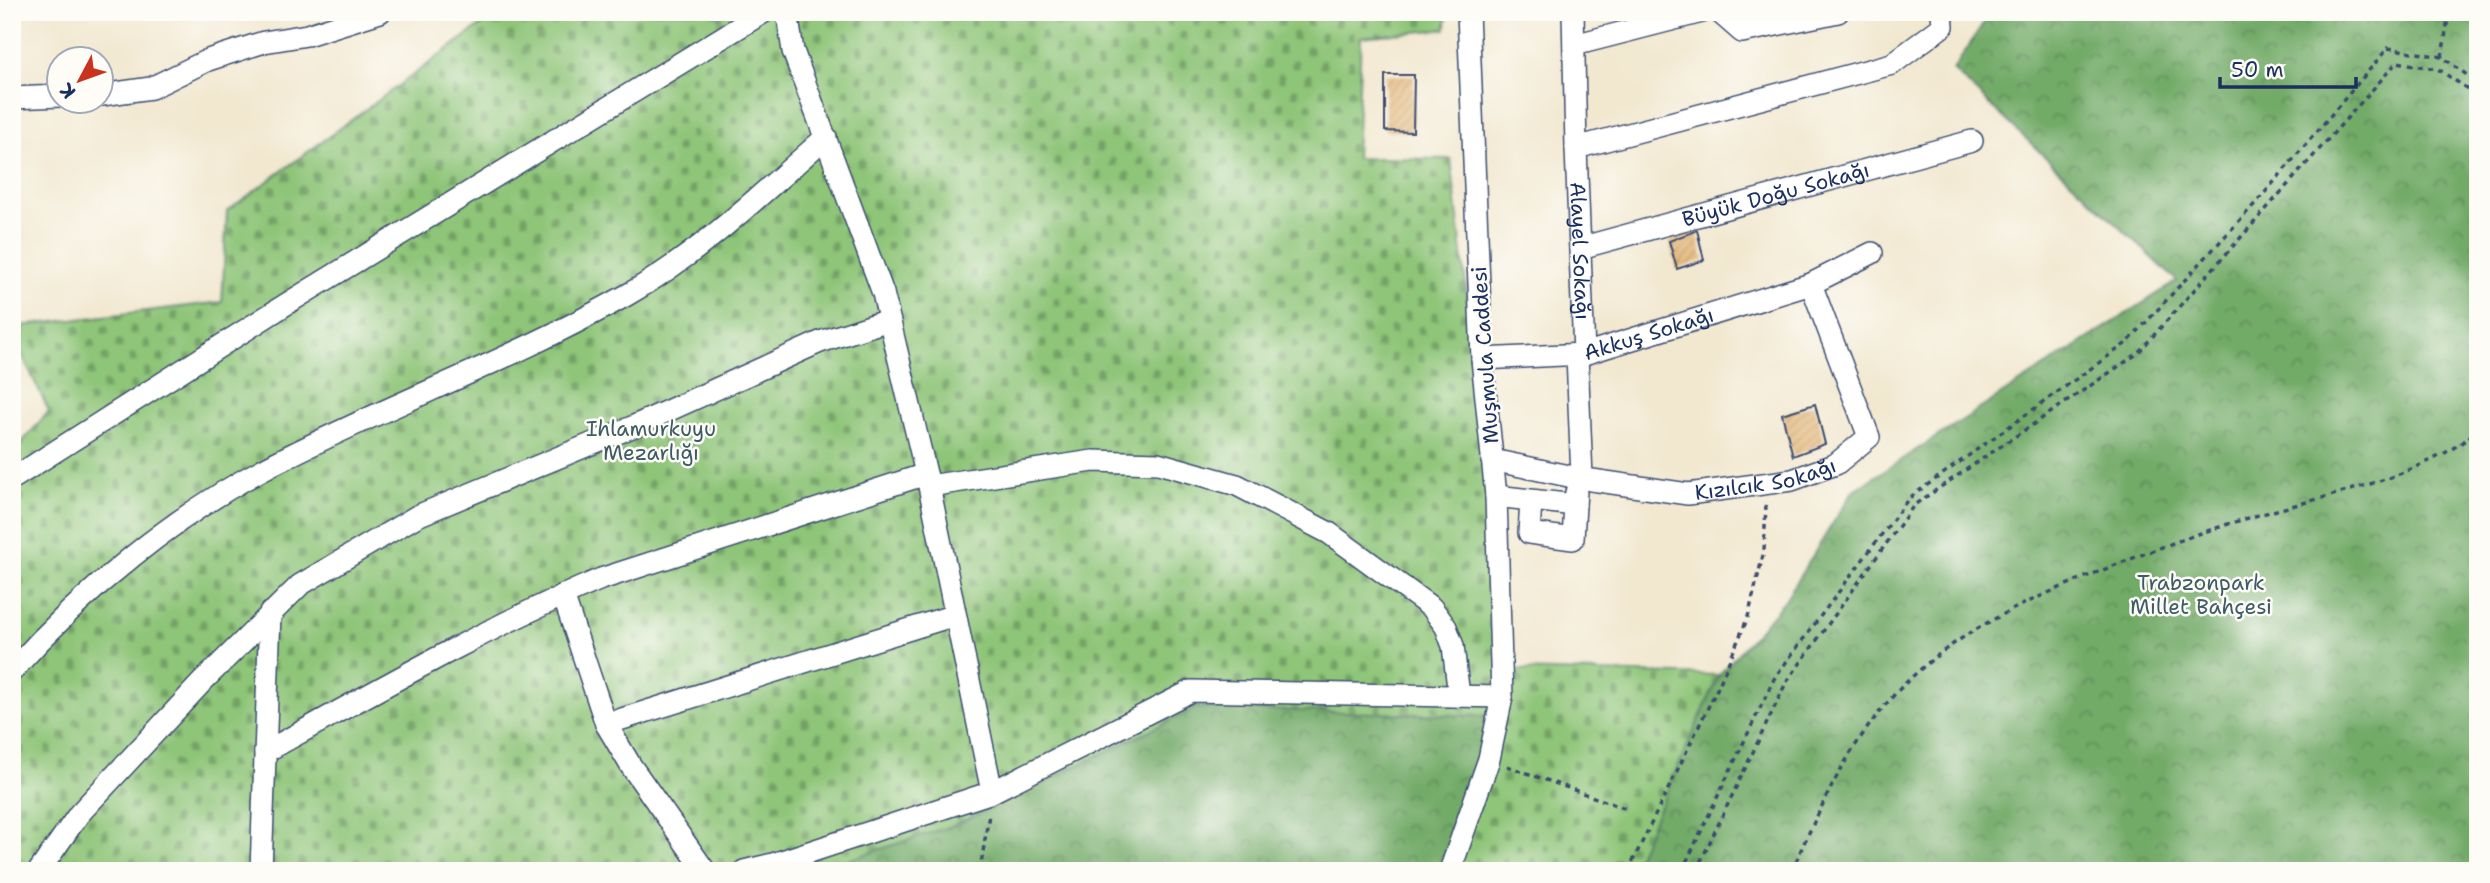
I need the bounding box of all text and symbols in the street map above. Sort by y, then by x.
north arrow [46,46,116,116]
scale bar [2220,46,2357,90]
text: 50 m [2231,56,2284,84]
text: K [54,78,81,104]
street label: Büyük Doğu Sokağı [1679,156,1873,233]
street label: Alayel Sokağı [1563,181,1597,321]
street label: Muşmula Caddesi [1465,265,1505,445]
street label: Akkuş Sokağı [1580,301,1717,367]
park label: Ihlamurkuyu Mezarlığı [586,415,716,467]
street label: Kızılcık Sokağı [1693,451,1840,507]
park label: Trabzonpark Millet Bahçesi [2130,569,2272,621]

